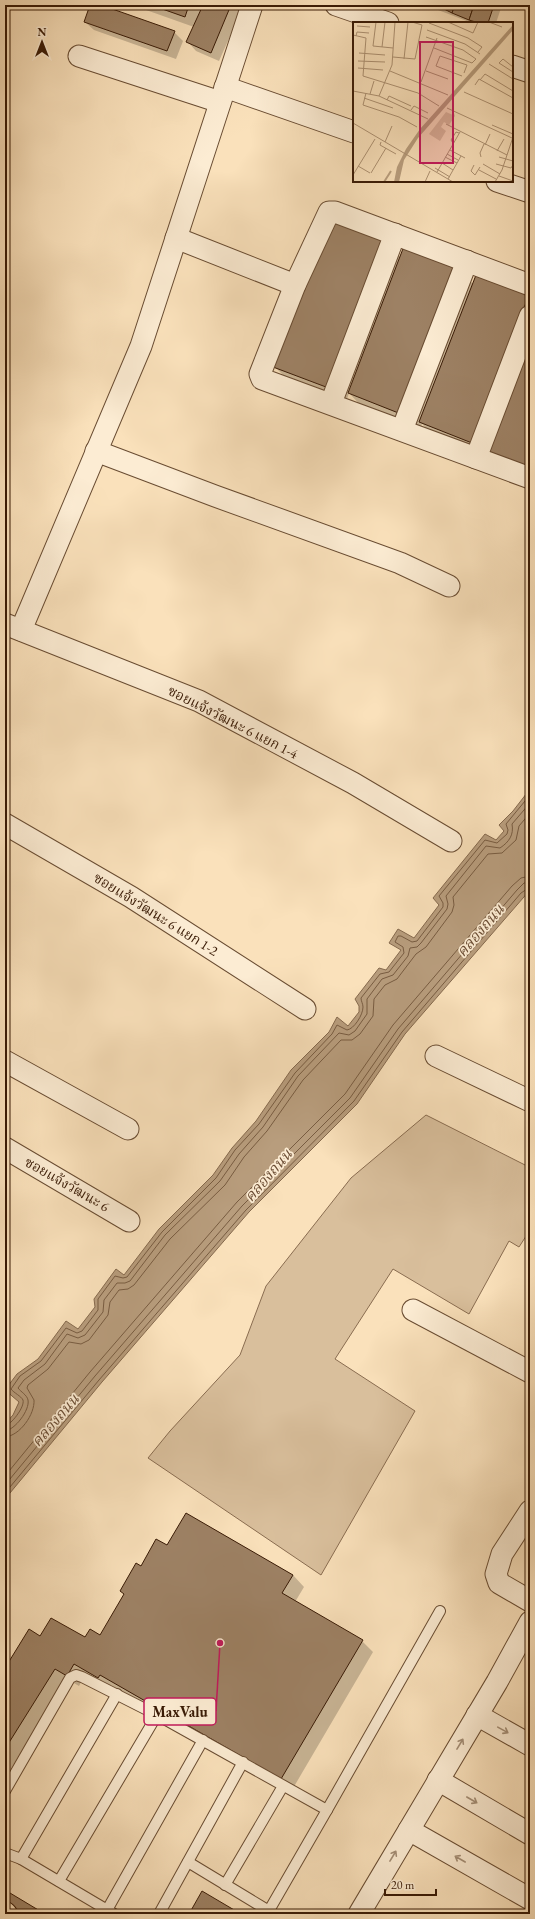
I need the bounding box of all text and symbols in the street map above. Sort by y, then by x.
north arrow [22,22,62,62]
inset map [353,22,513,182]
text: N [38,25,47,39]
street label: ซอยแจ้งวัฒนะ 6 แยก 1-4 [165,681,301,763]
street label: ซอยแจ้งวัฒนะ 6 แยก 1-2 [90,868,222,960]
water label: คลองถนน [452,900,508,960]
water label: คลองถนน [240,1145,296,1205]
street label: ซอยแจ้งวัฒนะ 6 [22,1153,113,1216]
water label: คลองถนน [27,1390,83,1450]
callout: MaxValu [144,1698,216,1725]
text: MaxValu [152,1702,209,1721]
one-way arrow [497,1727,509,1735]
one-way arrow [456,1738,464,1750]
one-way arrow [466,1796,478,1804]
one-way arrow [390,1850,398,1862]
one-way arrow [454,1854,466,1862]
scale bar [385,1871,436,1897]
text: 20 m [391,1877,415,1893]

